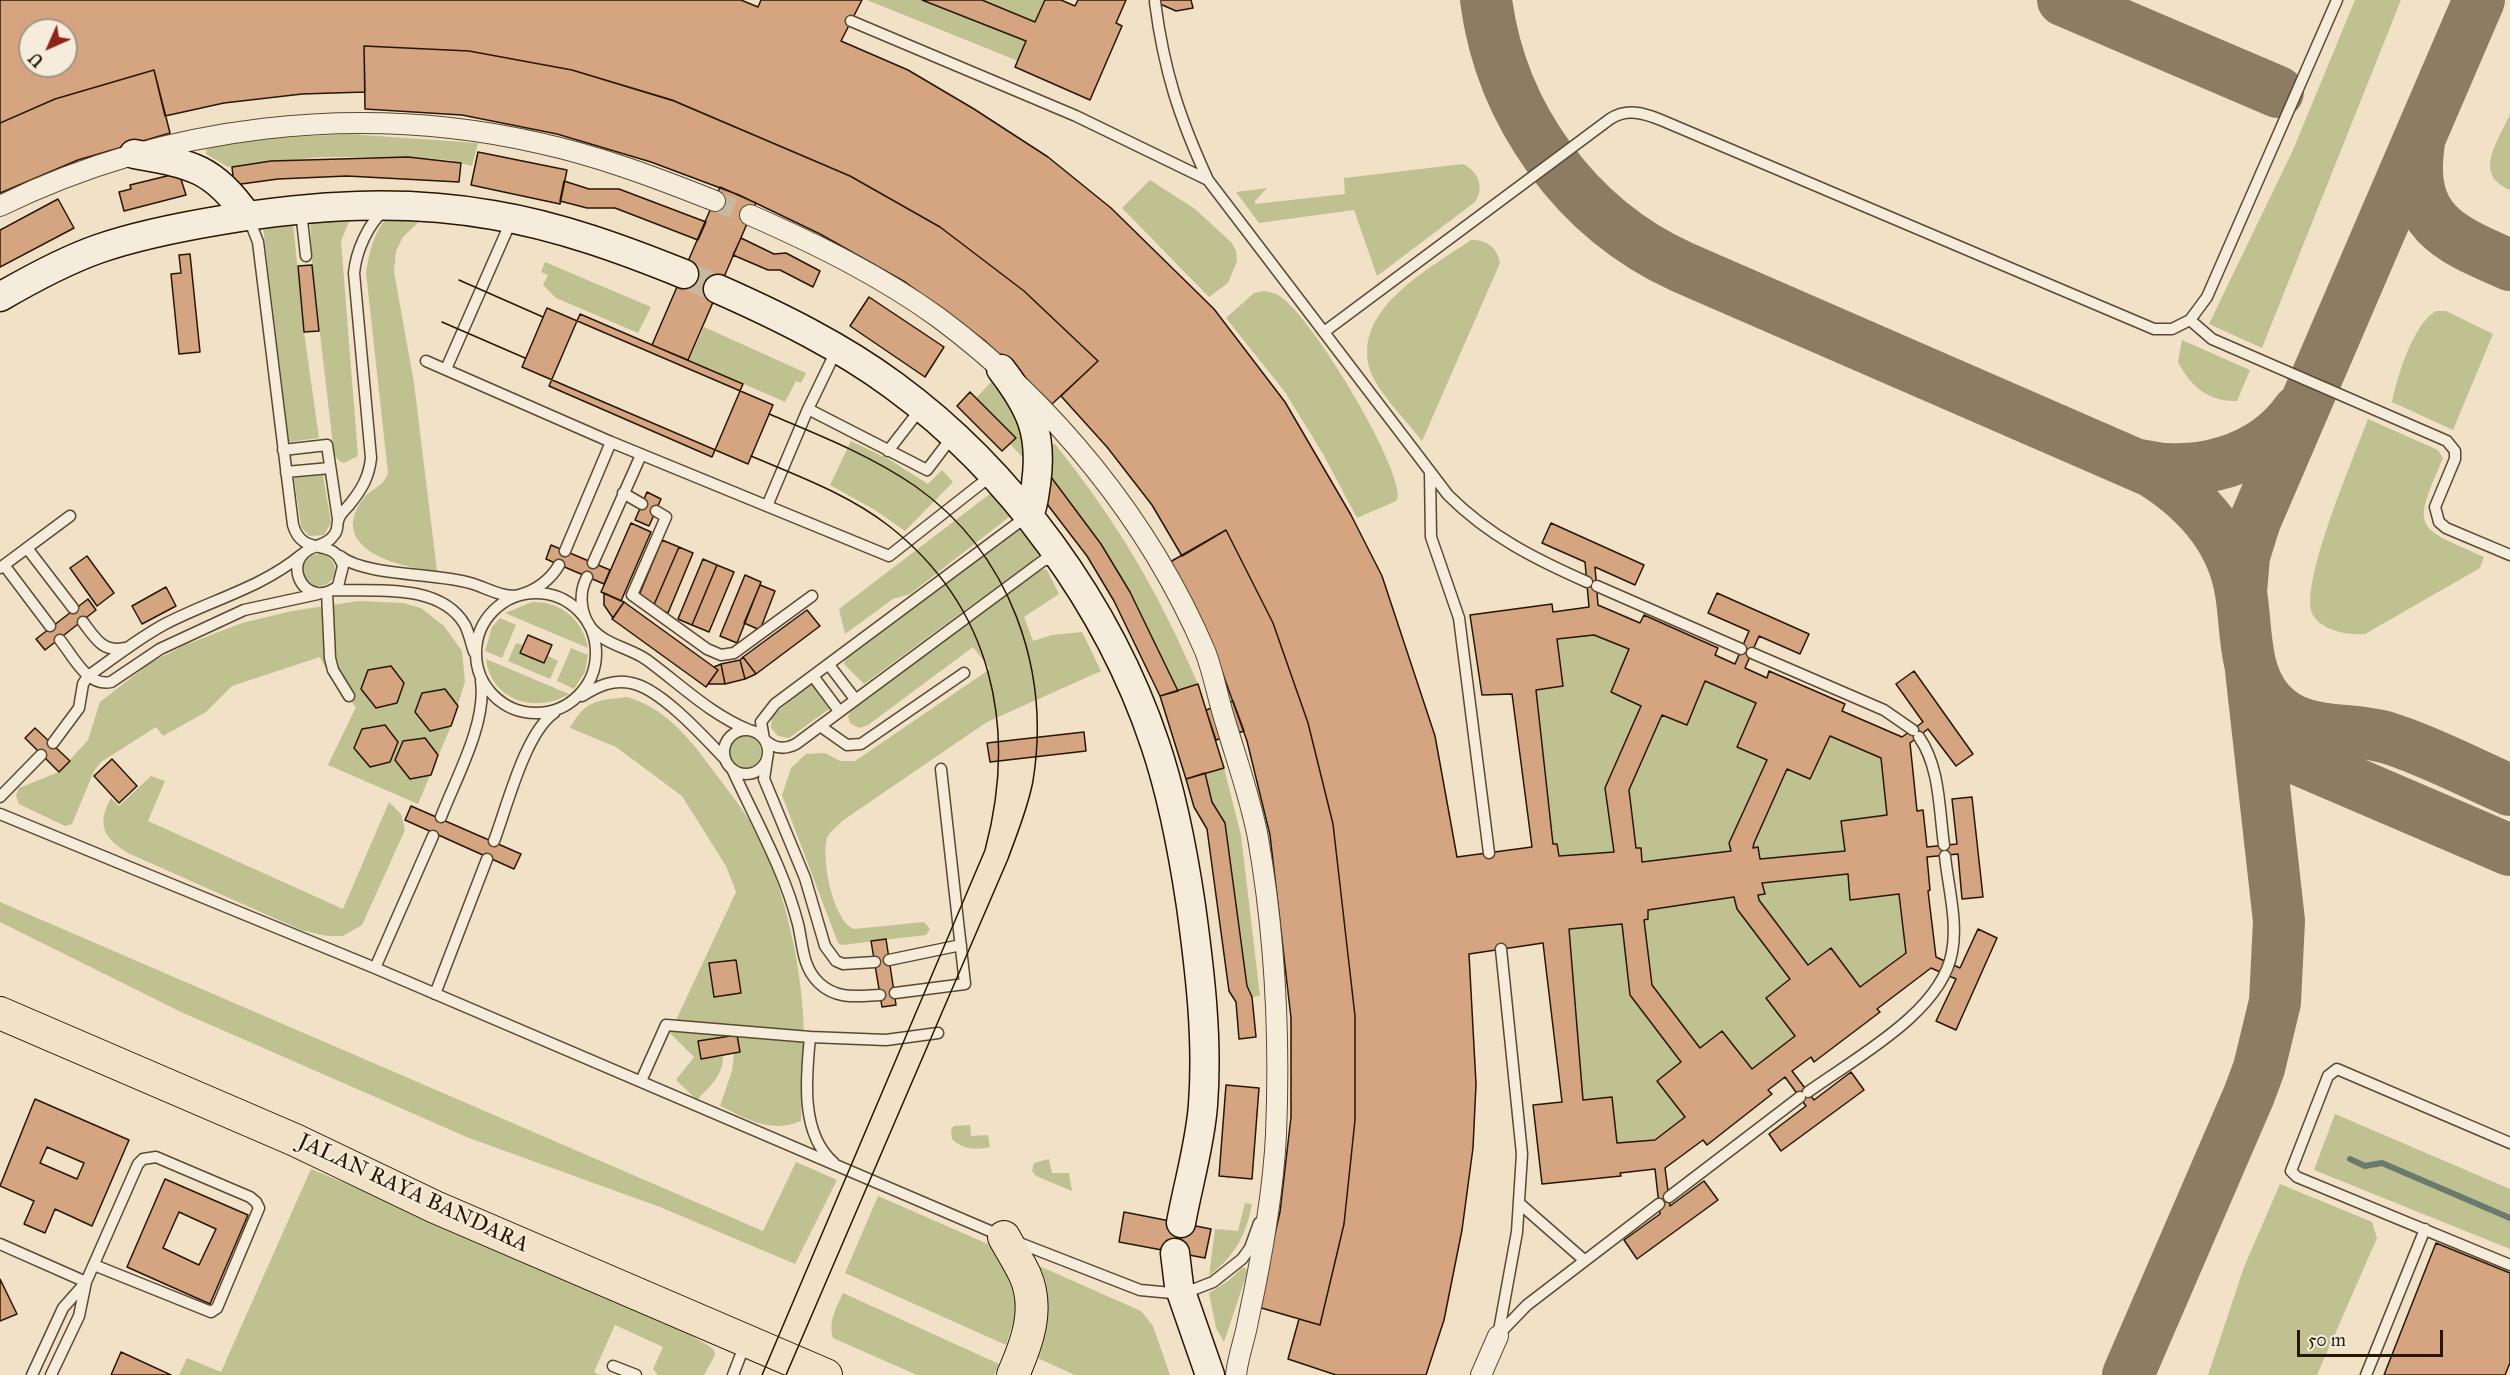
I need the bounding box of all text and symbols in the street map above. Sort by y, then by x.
north arrow [18,18,78,78]
text: U [25,48,48,71]
street label: JALAN RAYA BANDARA [293,1129,533,1259]
scale bar [2300,1318,2446,1356]
text: 50 m [2308,1329,2346,1351]

